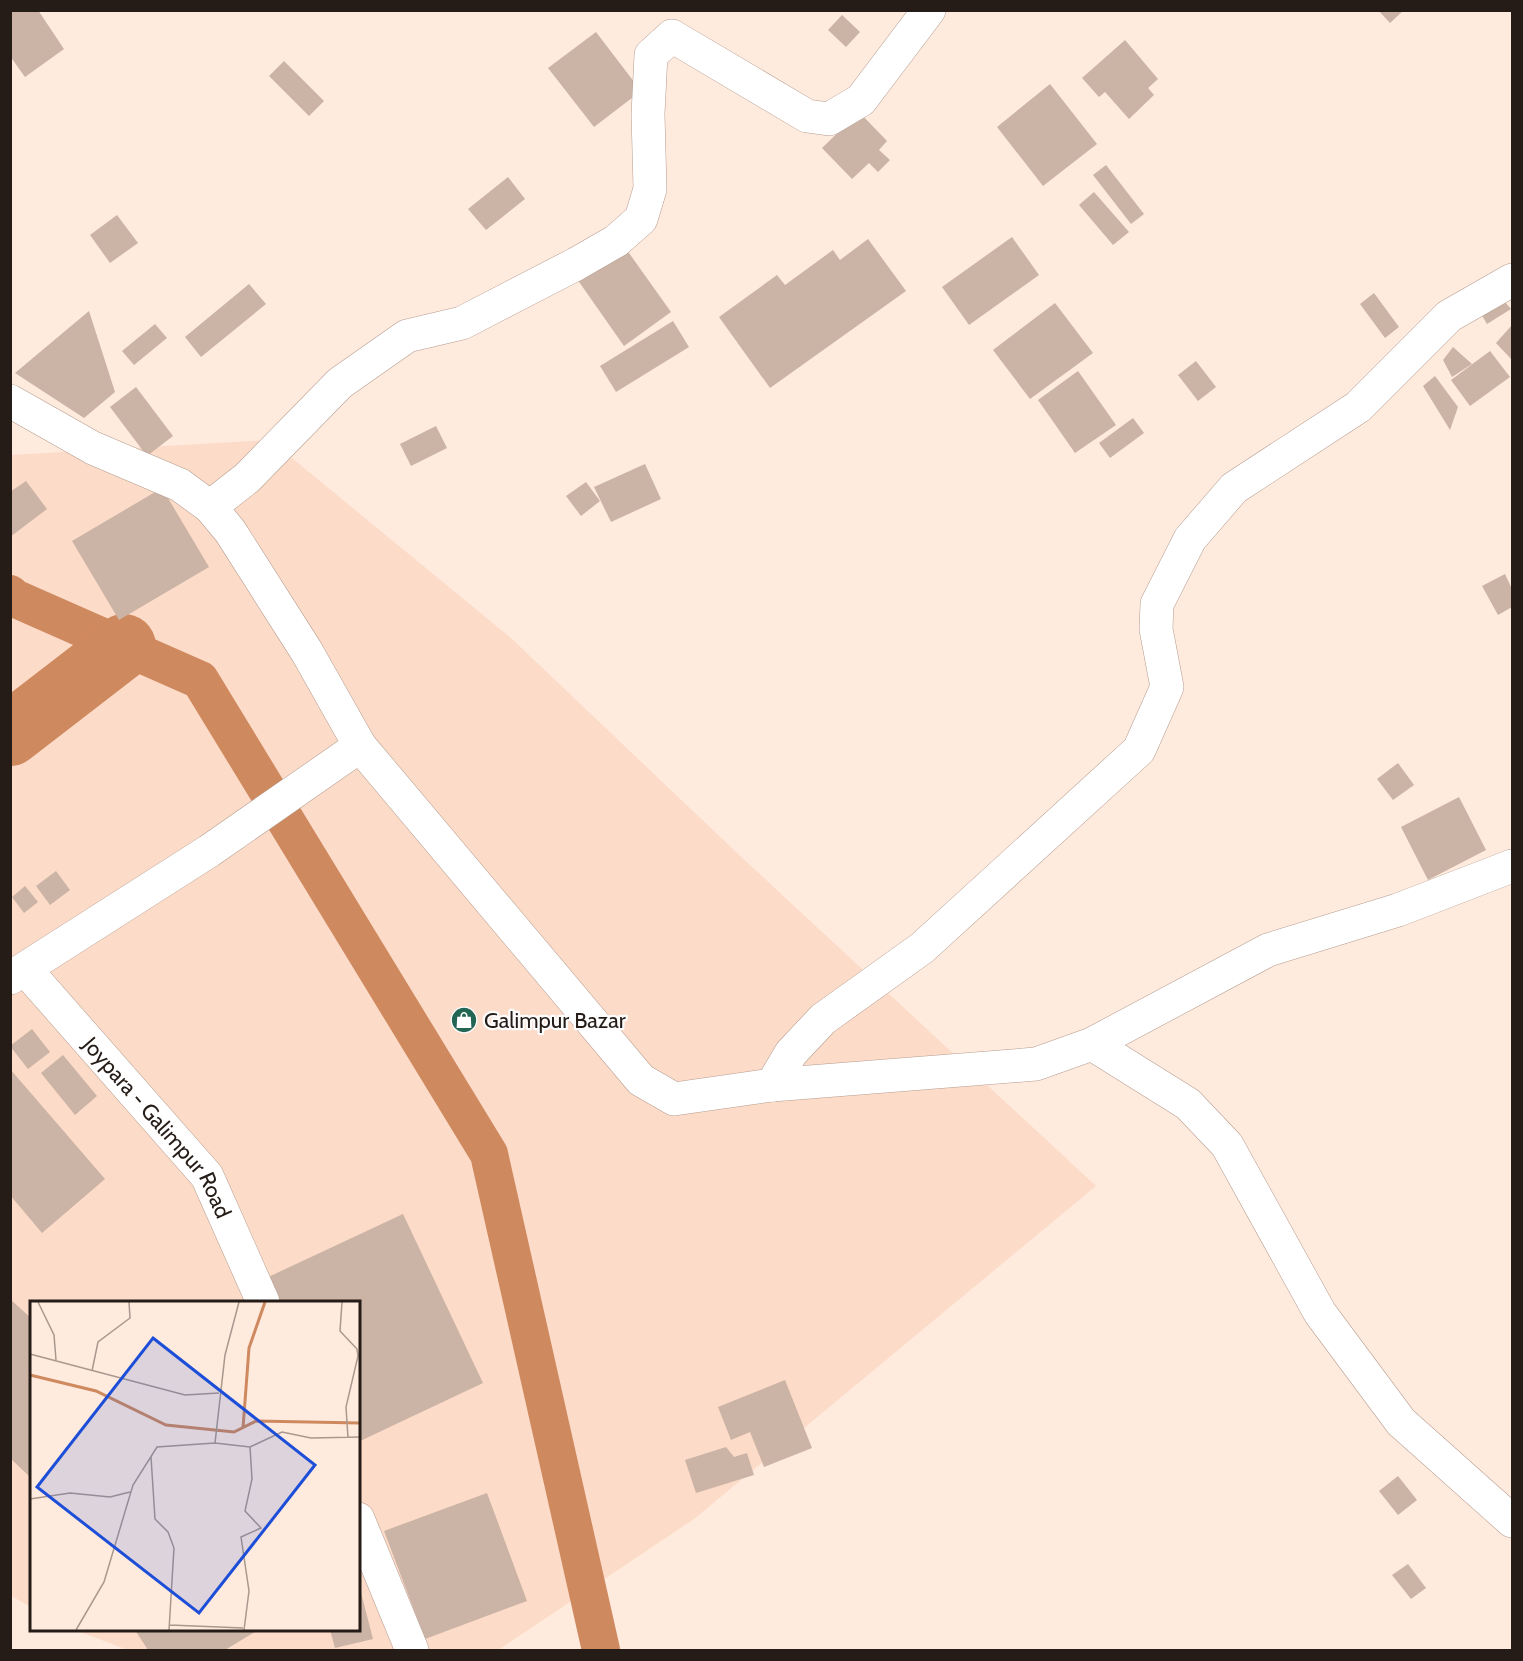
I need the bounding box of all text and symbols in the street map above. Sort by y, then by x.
shop icon: Galimpur Bazar [449,1005,479,1035]
place label: Galimpur Bazar [484,1007,626,1034]
street label: Joypara - Galimpur Road [77,1030,237,1222]
inset map [30,1301,360,1631]

